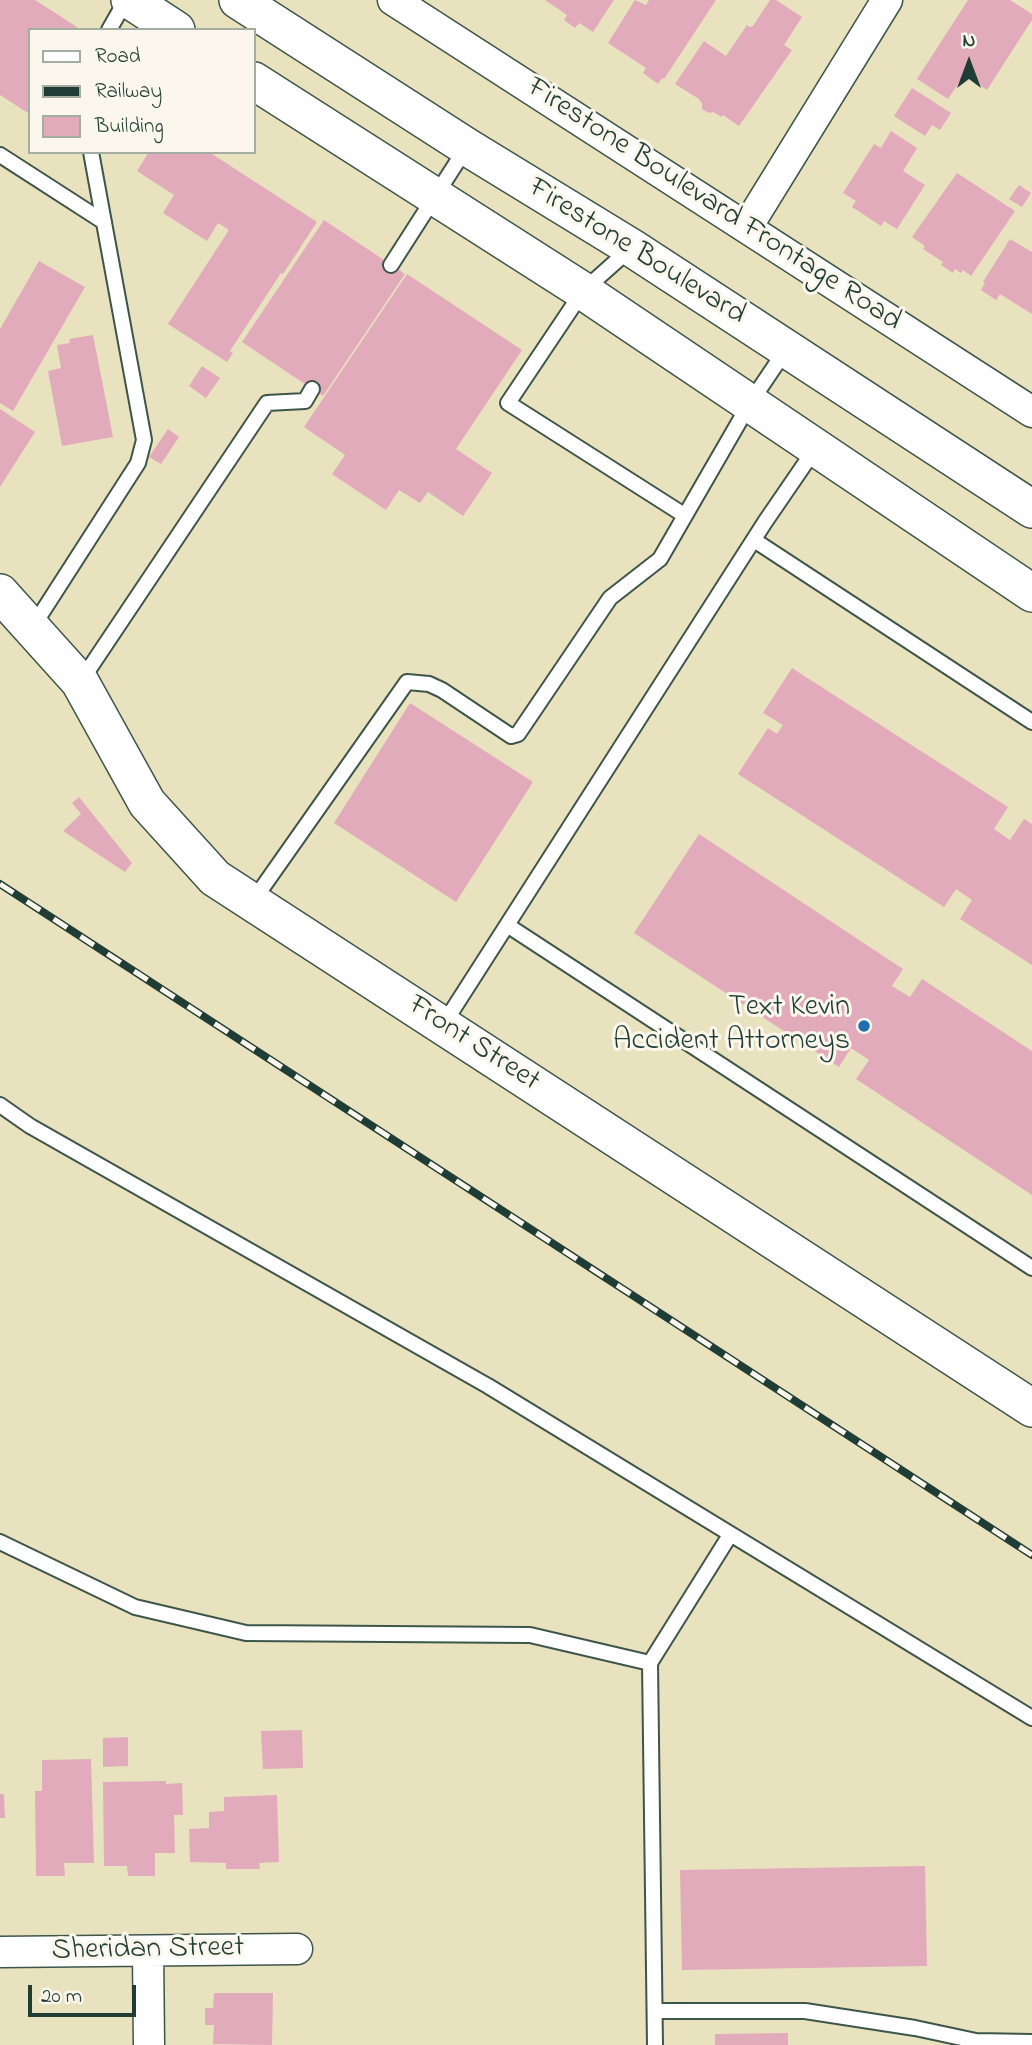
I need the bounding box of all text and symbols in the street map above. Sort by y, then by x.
legend [28,28,256,154]
north arrow [934,28,1004,98]
text: N [963,28,975,55]
text: Road [95,42,141,72]
street label: Firestone Boulevard Frontage Road [519,71,907,341]
text: Railway [95,77,162,107]
text: Building [95,112,164,142]
street label: Firestone Boulevard [521,172,751,334]
street label: Front Street [400,989,546,1101]
place label: Text Kevin Accident Attorneys [613,991,850,1062]
marker: Text Kevin Accident Attorneys [856,1018,872,1034]
street label: Sheridan Street [51,1931,245,1971]
scale bar [32,1972,140,2016]
text: 20 m [41,1982,82,2012]

